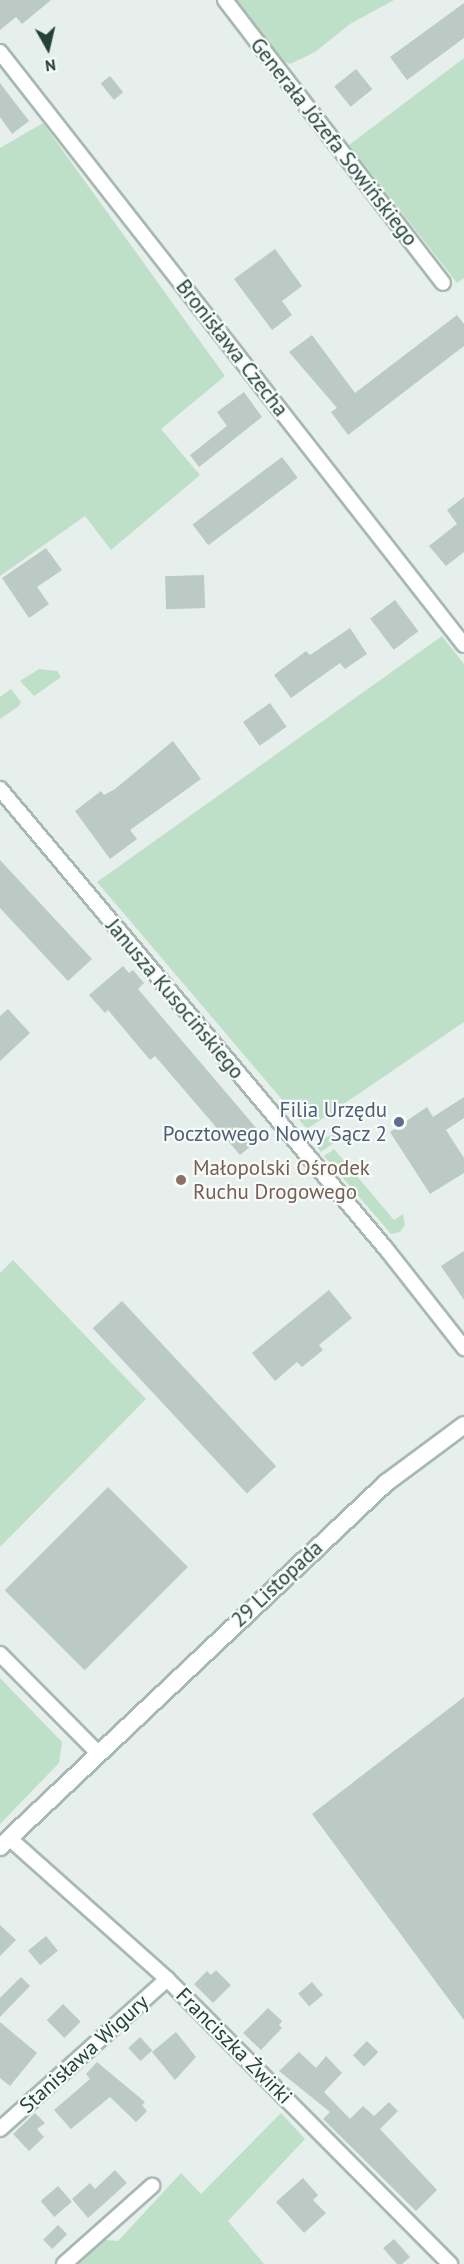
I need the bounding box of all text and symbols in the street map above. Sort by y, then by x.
north arrow [18,18,78,78]
street label: Generała Józefa Sowińskiego [245,33,423,251]
text: N [44,55,57,76]
street label: Bronisława Czecha [171,274,293,422]
street label: Janusza Kusocińskiego [101,914,249,1084]
place label: Filia Urzędu Pocztowego Nowy Sącz 2 [161,1097,387,1147]
marker: Filia Urzędu Pocztowego Nowy Sącz 2 [392,1115,406,1129]
place label: Małopolski Ośrodek Ruchu Drogowego [193,1155,370,1205]
marker: Małopolski Ośrodek Ruchu Drogowego [174,1173,188,1187]
street label: 29 Listopada [226,1535,328,1633]
street label: Franciszka Żwirki [171,1983,297,2109]
street label: Stanisława Wigury [14,1989,154,2119]

